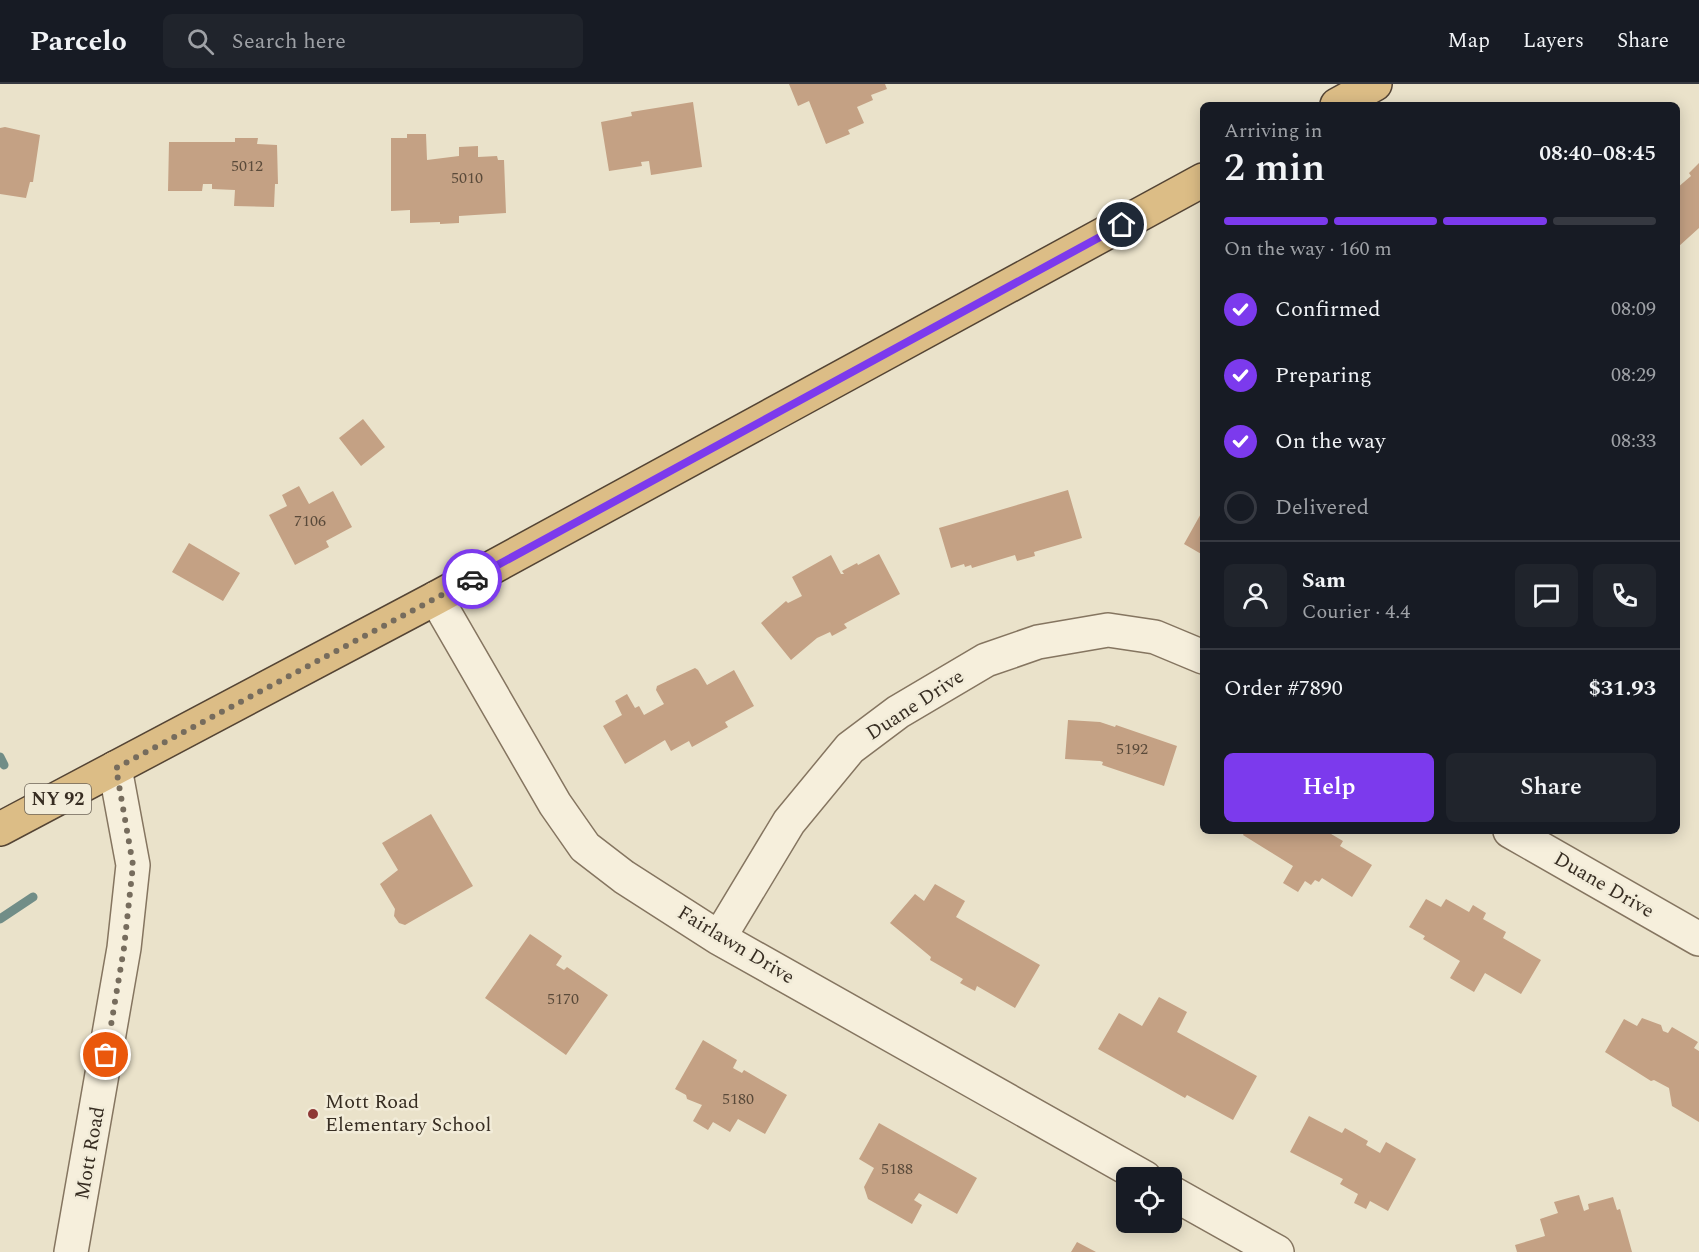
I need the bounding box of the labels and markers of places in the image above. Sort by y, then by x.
pin [1096,199,1147,250]
pin [80,1029,131,1080]
place label: Mott Road Elementary School [325,1087,491,1140]
marker: Mott Road Elementary School [306,1107,320,1121]

